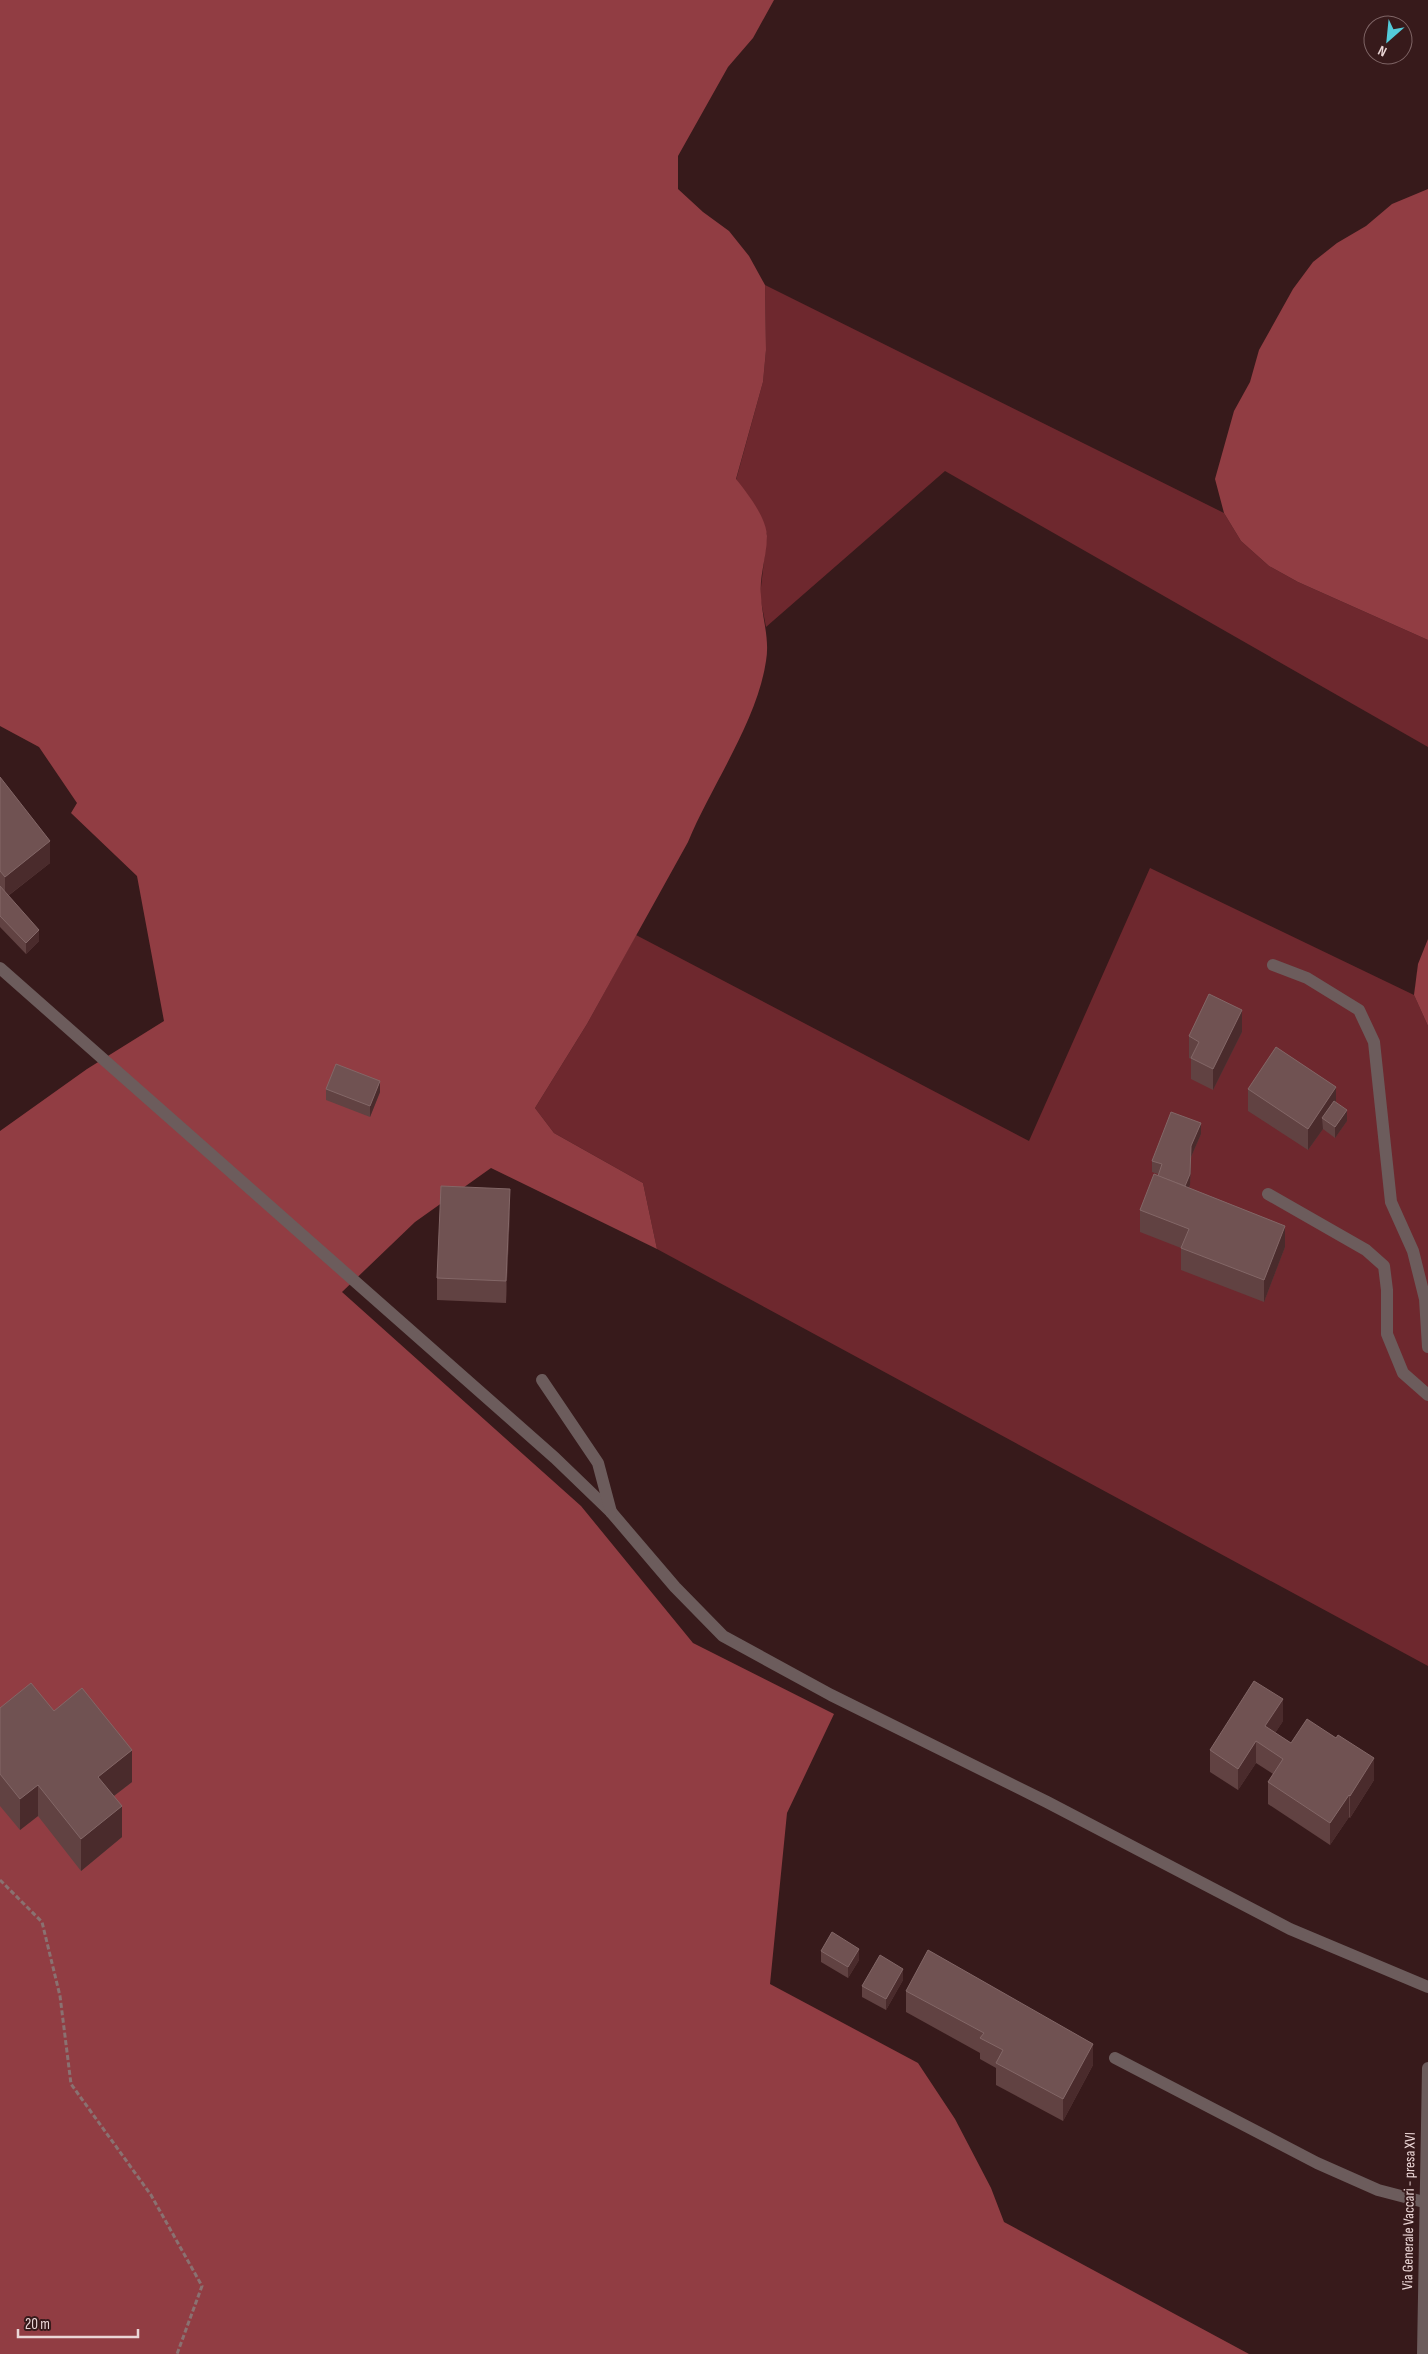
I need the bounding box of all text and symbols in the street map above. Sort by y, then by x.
north arrow [1363,15,1413,65]
text: N [1375,42,1390,60]
street label: Via Generale Vaccari - presa XVI [1398,2132,1420,2290]
scale bar [18,2306,138,2338]
text: 20 m [25,2315,50,2334]

